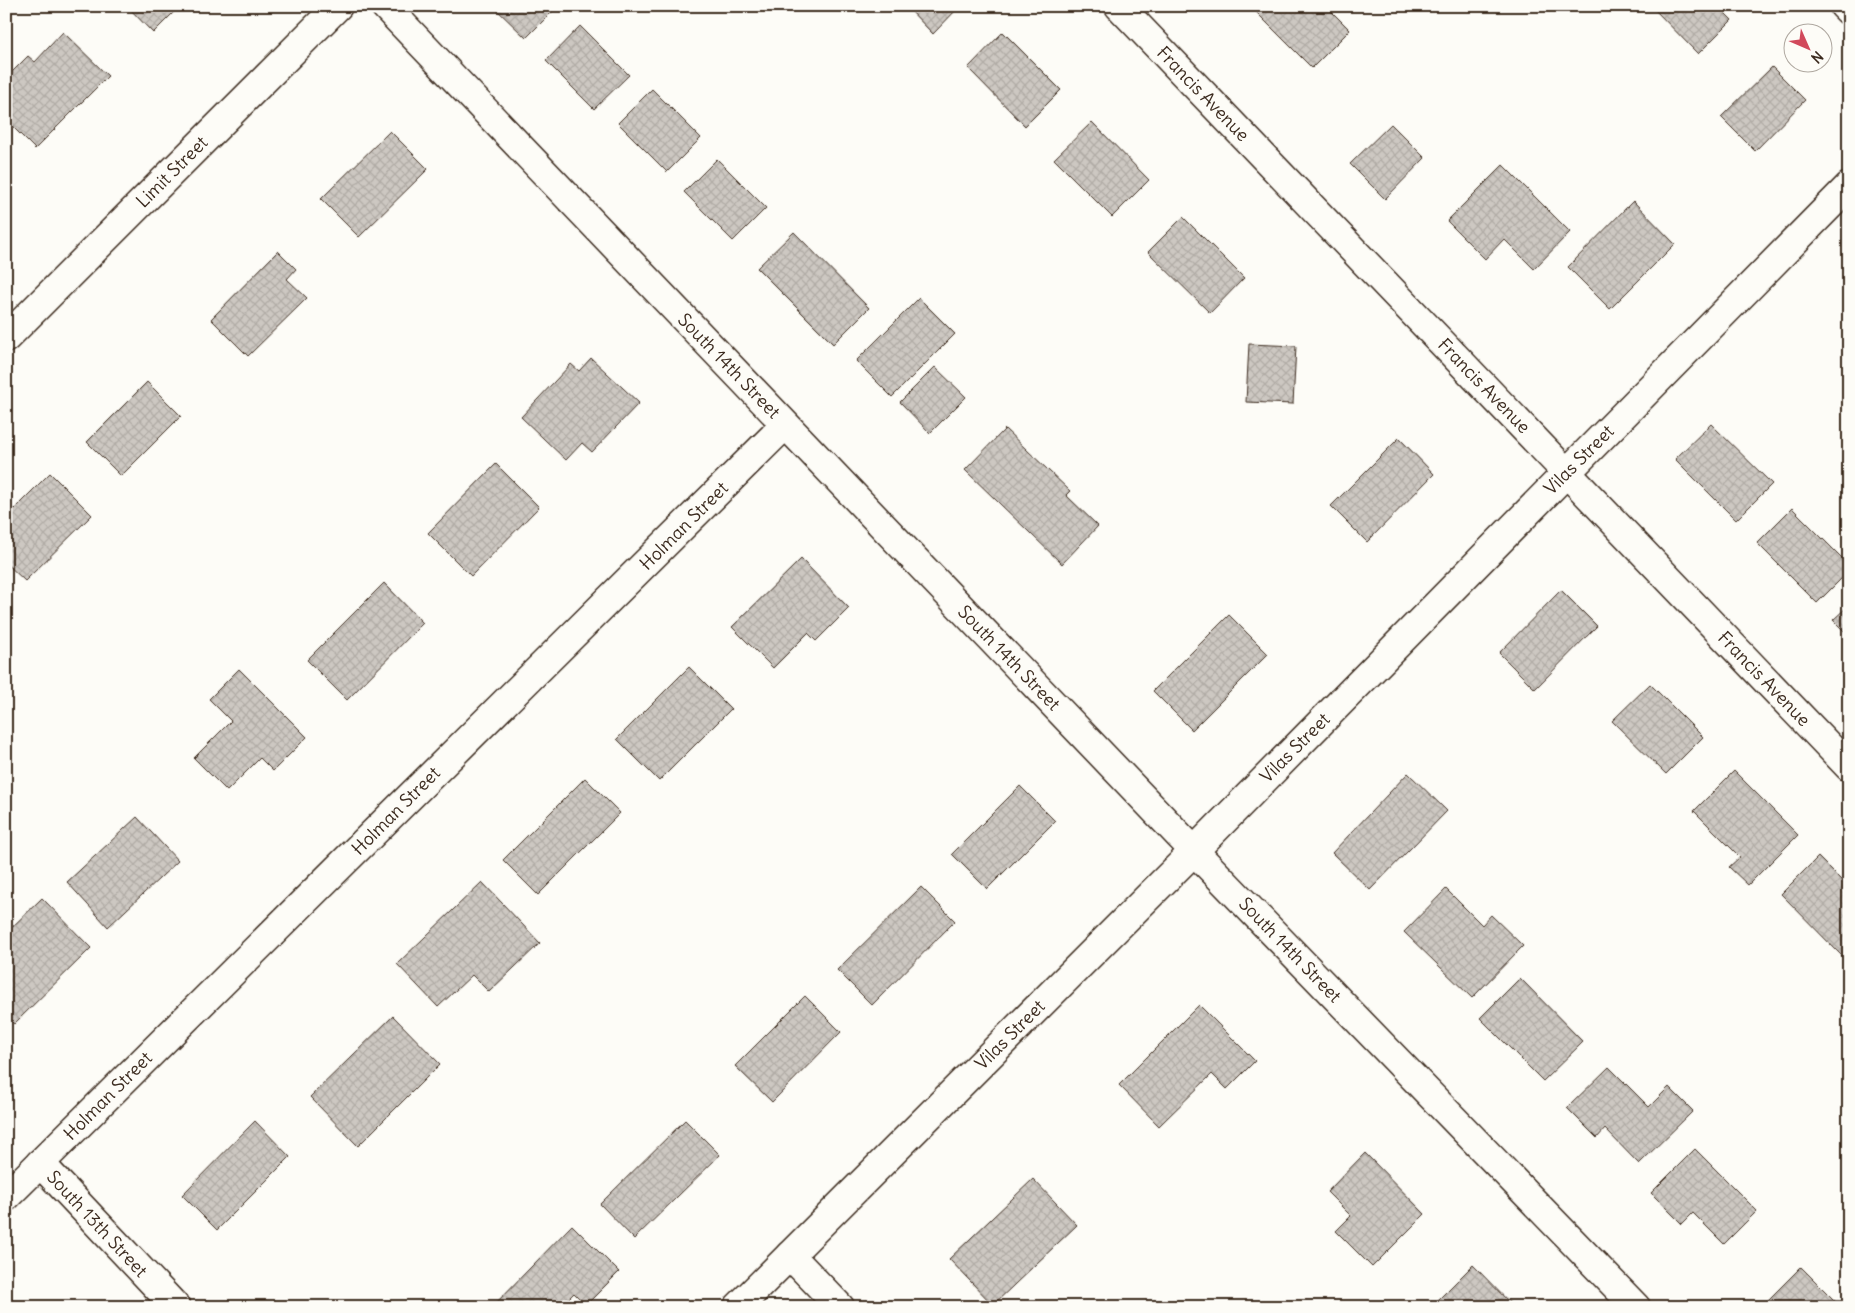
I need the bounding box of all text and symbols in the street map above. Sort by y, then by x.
north arrow [1782,22,1832,72]
street label: Francis Avenue [1152,41,1254,146]
text: N [1807,47,1827,67]
street label: Limit Street [131,131,212,212]
street label: South 14th Street [673,308,785,423]
street label: Francis Avenue [1433,333,1535,438]
street label: Vilas Street [1539,420,1619,500]
street label: Holman Street [635,477,733,575]
street label: South 14th Street [953,600,1065,715]
street label: Francis Avenue [1713,626,1815,731]
street label: Vilas Street [1255,708,1335,788]
street label: Holman Street [347,762,445,860]
street label: South 14th Street [1234,892,1346,1007]
street label: Vilas Street [970,995,1050,1075]
street label: Holman Street [59,1047,157,1145]
street label: South 13th Street [42,1166,153,1282]

